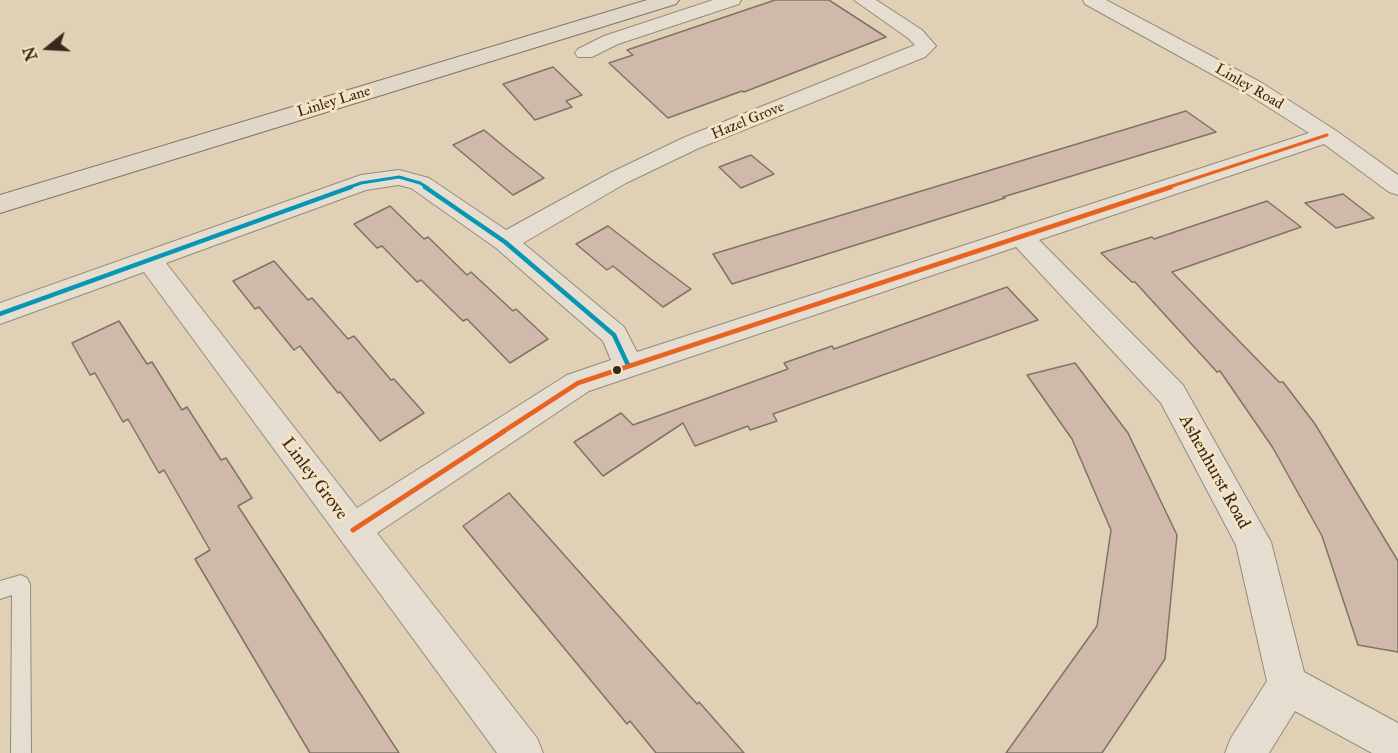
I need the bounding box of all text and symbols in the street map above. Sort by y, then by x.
north arrow [18,18,78,78]
text: N [19,44,42,63]
street label: Linley Road [1212,60,1286,114]
street label: Linley Lane [295,82,373,122]
street label: Hazel Grove [709,98,787,144]
unlabelled marker [611,364,623,376]
street label: Ashenhurst Road [1174,411,1254,533]
street label: Linley Grove [276,434,352,524]

